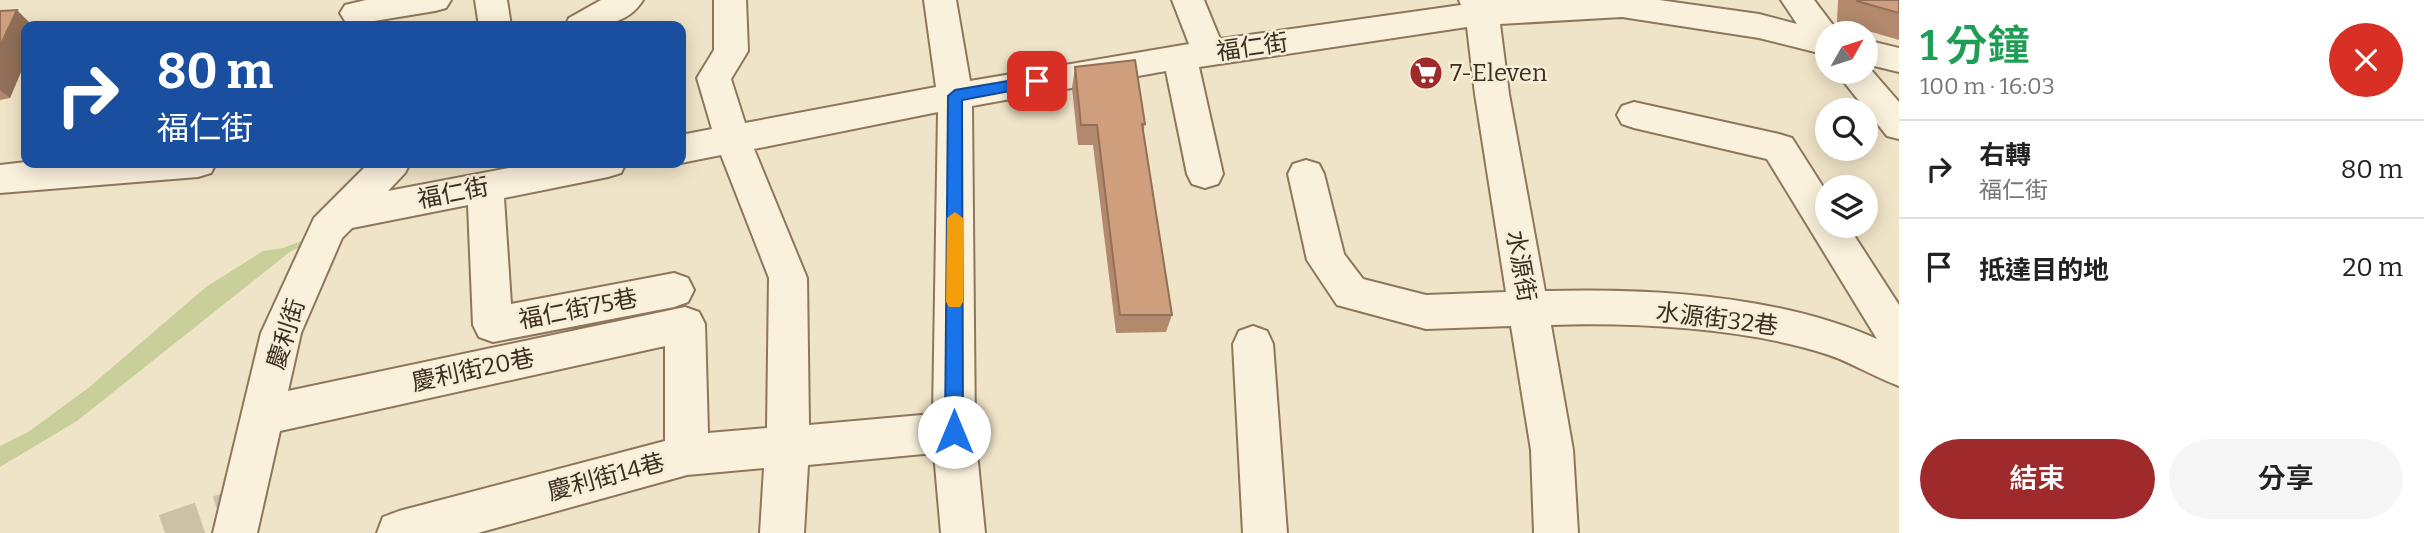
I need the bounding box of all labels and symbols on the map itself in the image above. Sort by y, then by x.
north arrow [1815,21,1878,84]
street label: 福仁街 [1214,28,1290,66]
pin [1007,51,1067,111]
supermarket icon: 7-Eleven [1407,54,1445,92]
place label: 7-Eleven [1450,59,1547,87]
street label: 福仁街 [415,172,491,214]
street label: 水源街 [1501,228,1541,304]
street label: 福仁街75巷 [516,284,640,334]
street label: 慶利街 [262,295,310,373]
street label: 水源街32巷 [1654,298,1780,340]
street label: 慶利街20巷 [409,343,537,397]
position arrow [917,395,991,469]
street label: 慶利街14巷 [545,448,667,506]

